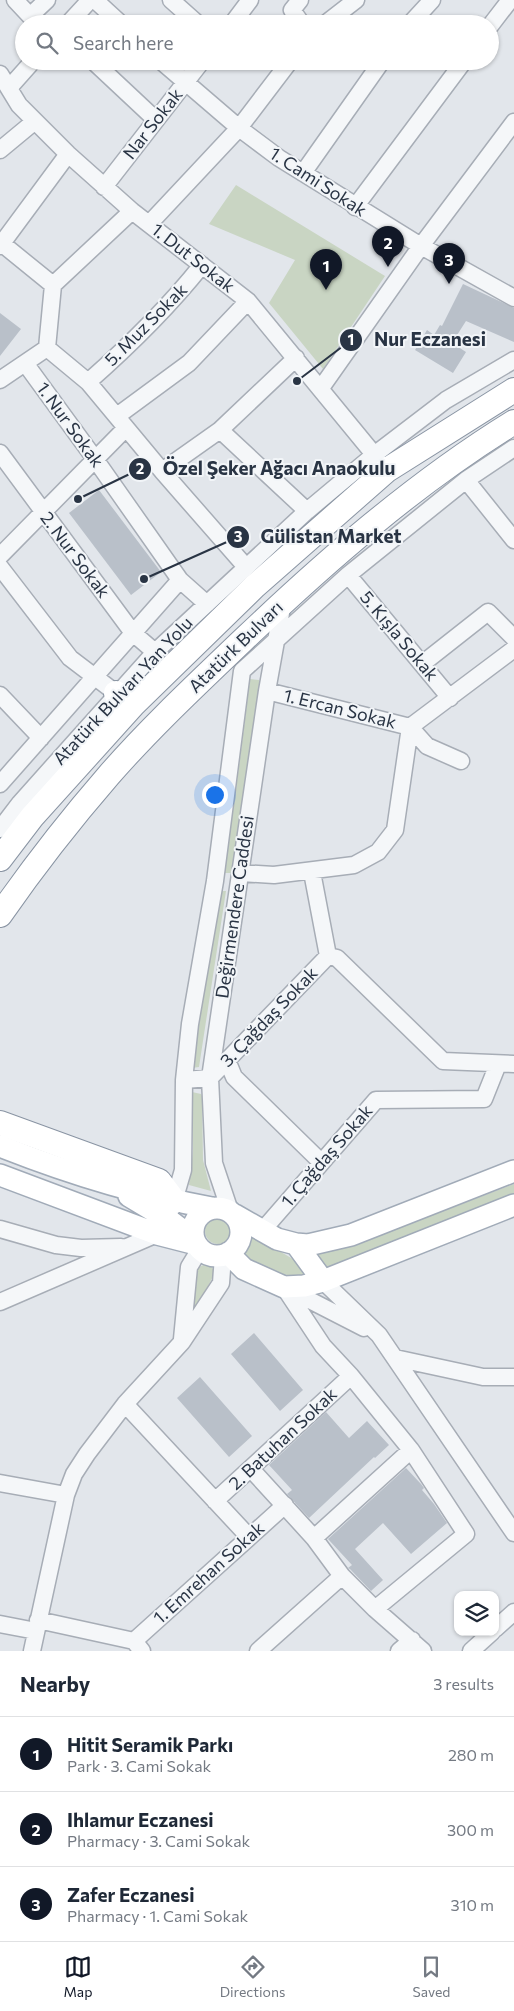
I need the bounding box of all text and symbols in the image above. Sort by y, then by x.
search box [15,15,499,70]
icon: search [33,29,61,57]
text: Search here [73,31,173,54]
street label: Nar Sokak [118,83,187,163]
street label: 1. Cami Sokak [266,142,371,221]
street label: 1. Dut Sokak [148,218,240,297]
pin: 2 [372,226,404,267]
pin: 3 [433,243,465,284]
pin: 1 [310,249,342,290]
street label: 5. Muz Sokak [99,278,191,370]
callout: Nur Eczanesi [339,323,496,357]
text: Nur Eczanesi [374,327,486,350]
text: 1 [348,330,354,348]
street label: 1. Nur Sokak [33,378,109,471]
callout: Özel Şeker Ağacı Anaokulu [127,452,405,486]
text: Özel Şeker Ağacı Anaokulu [163,456,395,479]
text: 2 [136,459,144,477]
street label: 2. Nur Sokak [36,507,115,602]
callout: Gülistan Market [226,520,412,554]
text: Gülistan Market [261,524,401,547]
text: 3 [234,527,243,545]
street label: 5. Kışla Sokak [356,586,444,685]
street label: Atatürk Bulvarı [183,596,287,697]
street label: Atatürk Bulvarı Yan Yolu [48,612,197,769]
street label: 1. Ercan Sokak [282,683,399,733]
your location [202,782,228,808]
street label: Değirmendere Caddesi [210,814,258,1000]
street label: 3. Çağdaş Sokak [215,961,322,1071]
street label: 1. Çağdaş Sokak [276,1099,377,1211]
street label: 2. Batuhan Sokak [224,1382,341,1494]
street label: 1. Emrehan Sokak [148,1516,269,1628]
map controls [454,1591,499,1636]
button: layers [454,1591,499,1636]
text: Nearby [20,1671,90,1696]
text: 3 results [433,1674,494,1693]
text: Hitit Seramik Parkı [67,1733,233,1756]
text: 1 [32,1745,40,1764]
text: 280 m [448,1745,494,1764]
text: Park · 3. Cami Sokak [67,1756,211,1775]
text: Ihlamur Eczanesi [67,1808,214,1831]
text: 2 [31,1820,41,1839]
text: 300 m [447,1820,494,1839]
text: Pharmacy · 3. Cami Sokak [67,1831,250,1850]
text: Zafer Eczanesi [67,1883,194,1906]
text: 3 [31,1895,41,1914]
text: 310 m [451,1895,494,1914]
text: Pharmacy · 1. Cami Sokak [67,1906,248,1925]
tab: Map [64,1953,92,2000]
tab: Directions [220,1953,285,2000]
tab: Saved [413,1953,450,2000]

